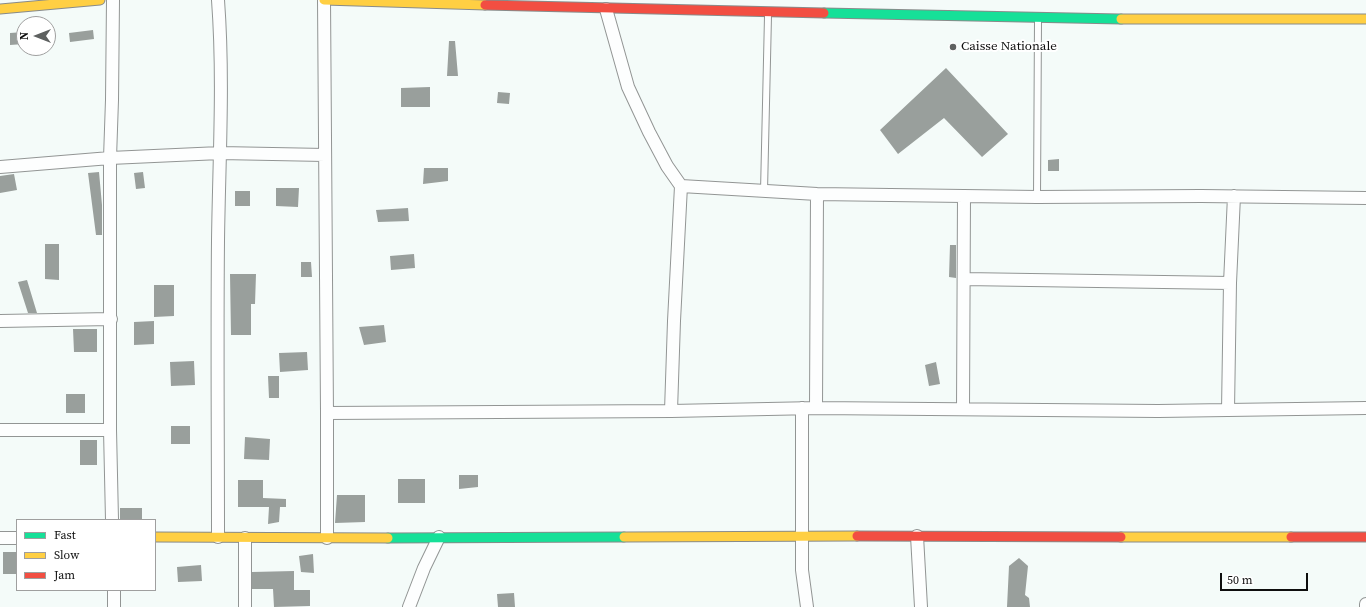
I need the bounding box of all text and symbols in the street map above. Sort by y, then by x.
north arrow [16,16,56,56]
text: N [17,32,32,40]
place label: Caisse Nationale [961,39,1057,55]
marker: Caisse Nationale [948,42,958,52]
legend [16,519,156,591]
text: Fast [54,527,76,543]
text: Slow [54,547,79,563]
scale bar [1222,565,1310,591]
text: Jam [54,567,75,583]
text: 50 m [1227,572,1253,588]

